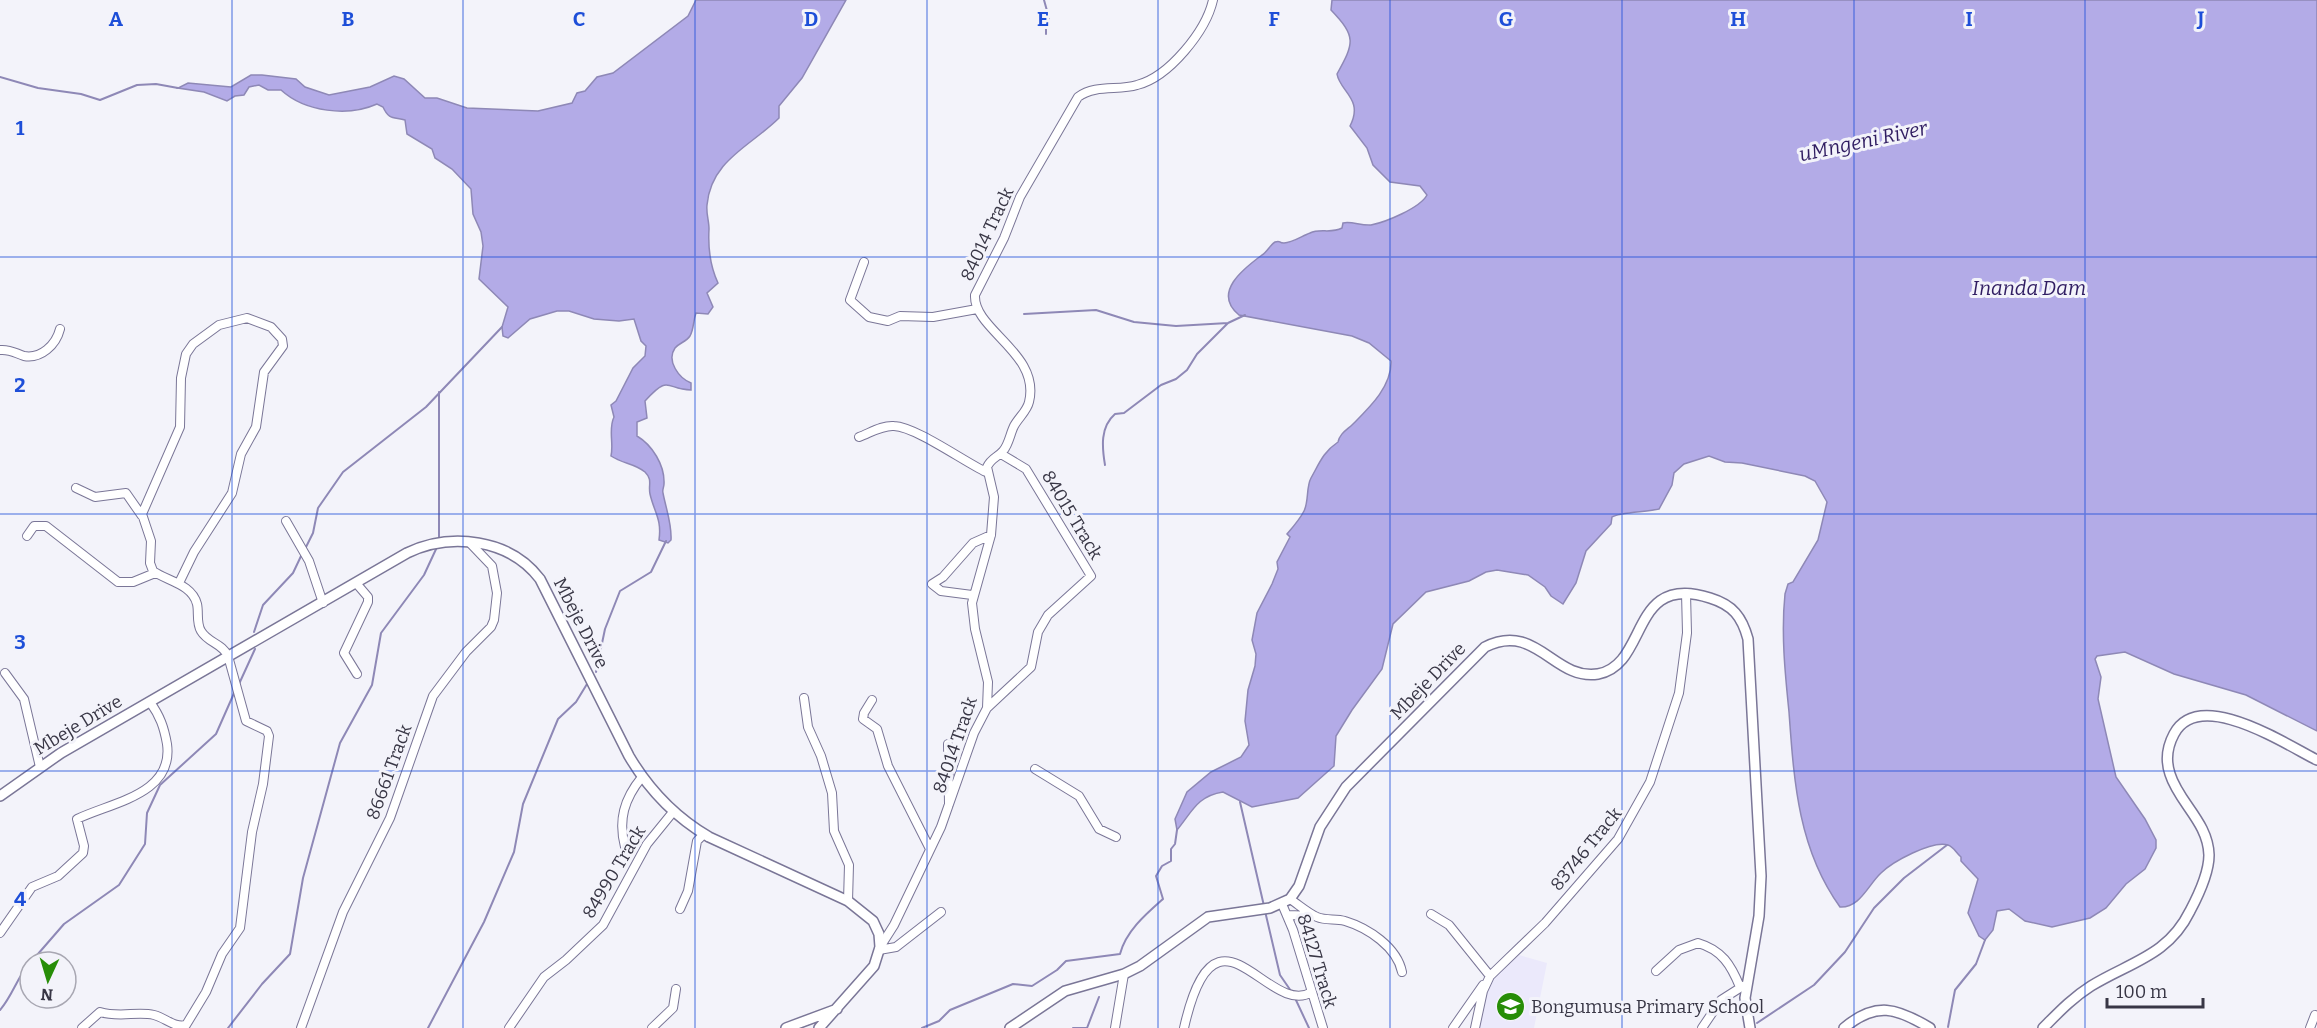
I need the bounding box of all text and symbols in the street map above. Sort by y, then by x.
text: A [109,7,124,31]
text: B [342,7,355,31]
text: C [573,7,585,31]
text: D [804,7,818,31]
text: E [1037,7,1049,31]
text: F [1268,7,1280,31]
text: G [1499,7,1513,31]
text: H [1730,7,1746,31]
text: I [1965,7,1973,31]
text: J [2197,7,2205,31]
text: 1 [16,116,25,140]
water label: uMngeni River [1797,116,1930,166]
street label: 84014 Track [956,183,1019,284]
water label: Inanda Dam [1972,276,2086,300]
text: 2 [14,373,26,397]
street label: 84015 Track [1037,467,1108,564]
street label: Mbeje Drive [549,574,613,672]
text: 3 [14,630,26,654]
street label: Mbeje Drive [1386,638,1470,724]
street label: Mbeje Drive [30,690,126,760]
street label: 84014 Track [928,693,982,796]
street label: 86661 Track [362,721,417,823]
street label: 83746 Track [1546,802,1627,895]
street label: 84990 Track [578,821,651,922]
text: 4 [14,887,26,911]
street label: 84127 Track [1292,911,1342,1012]
north arrow [18,950,78,1010]
scale bar [2107,971,2203,1009]
text: 100 m [2116,981,2167,1003]
text: N [40,985,54,1004]
school or university icon: Bongumusa Primary School [1494,991,1526,1023]
place label: Bongumusa Primary School [1531,996,1764,1018]

